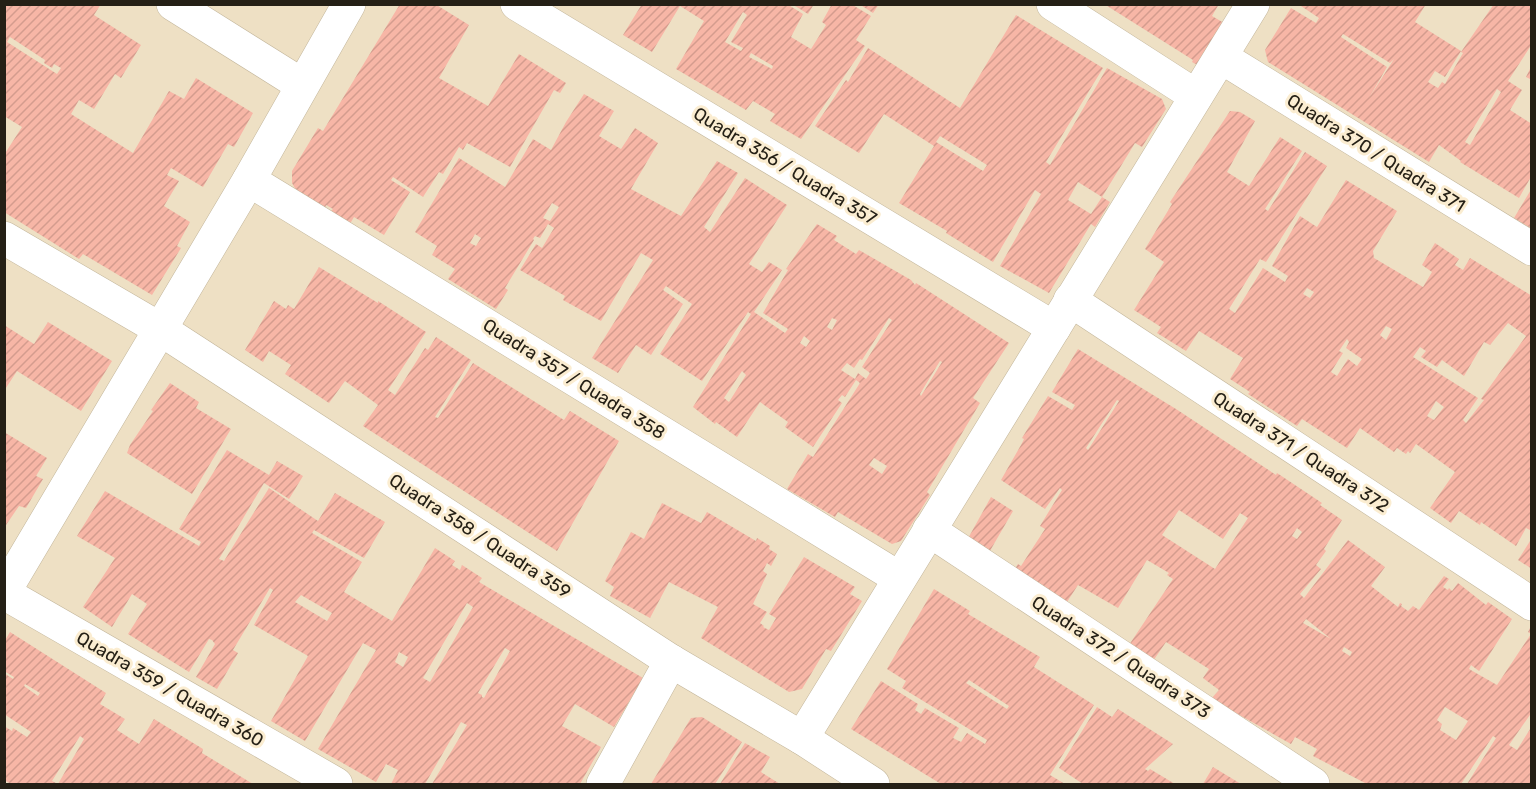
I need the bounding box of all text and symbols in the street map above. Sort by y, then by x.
street label: Quadra 370 / Quadra 371 [1283,89,1469,217]
street label: Quadra 356 / Quadra 357 [689,102,881,230]
street label: Quadra 357 / Quadra 358 [479,314,669,444]
street label: Quadra 371 / Quadra 372 [1209,387,1393,517]
street label: Quadra 358 / Quadra 359 [385,469,575,603]
street label: Quadra 372 / Quadra 373 [1028,591,1214,723]
street label: Quadra 359 / Quadra 360 [73,626,267,752]

